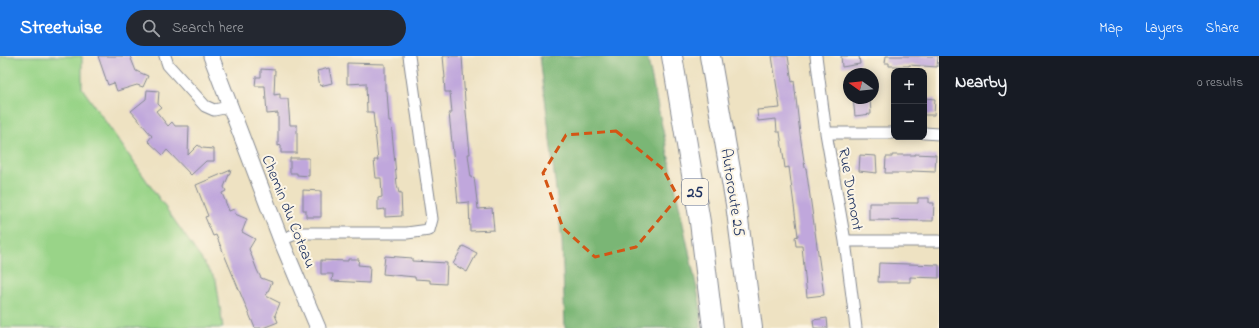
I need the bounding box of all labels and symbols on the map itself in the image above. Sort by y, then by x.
north arrow [843,68,879,104]
street label: Rue Dumont [831,146,869,233]
street label: Autoroute 25 [713,147,751,238]
street label: Chemin du Coteau [254,152,322,272]
road number: 25 [682,179,708,205]

